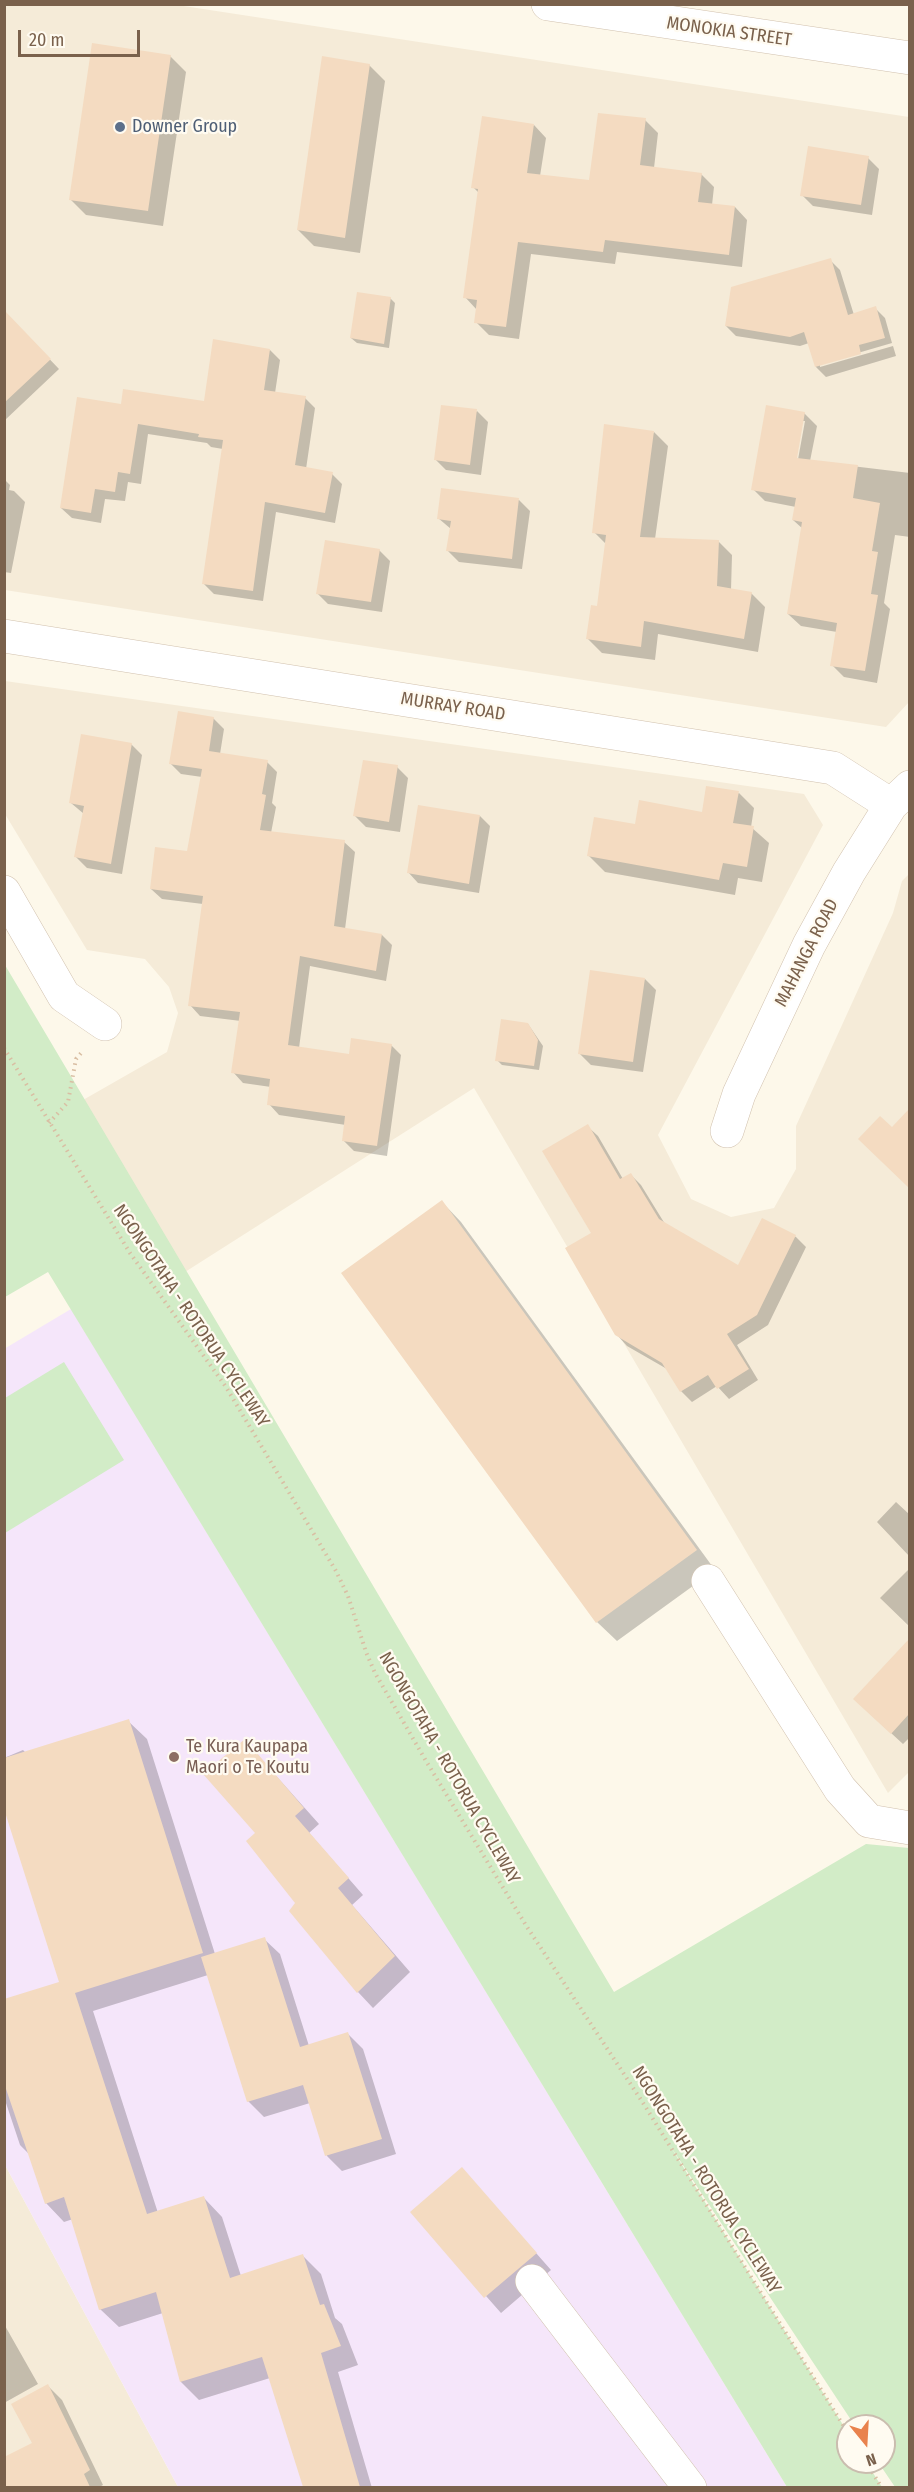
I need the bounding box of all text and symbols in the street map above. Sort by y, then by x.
street label: MONOKIA STREET [665,13,793,51]
scale bar [21,18,142,56]
text: 20 m [29,29,64,51]
place label: Downer Group [132,116,237,138]
marker: Downer Group [113,120,127,134]
street label: MURRAY ROAD [399,688,507,726]
street label: MAHANGA ROAD [771,895,843,1011]
street label: NGONGOTAHA - ROTORUA CYCLEWAY [108,1201,274,1431]
street label: NGONGOTAHA - ROTORUA CYCLEWAY [374,1648,524,1888]
place label: Te Kura Kaupapa Maori o Te Koutu [186,1736,310,1778]
marker: Te Kura Kaupapa Maori o Te Koutu [167,1750,181,1764]
street label: NGONGOTAHA - ROTORUA CYCLEWAY [627,2062,785,2298]
north arrow [836,2414,896,2474]
text: N [864,2449,879,2470]

